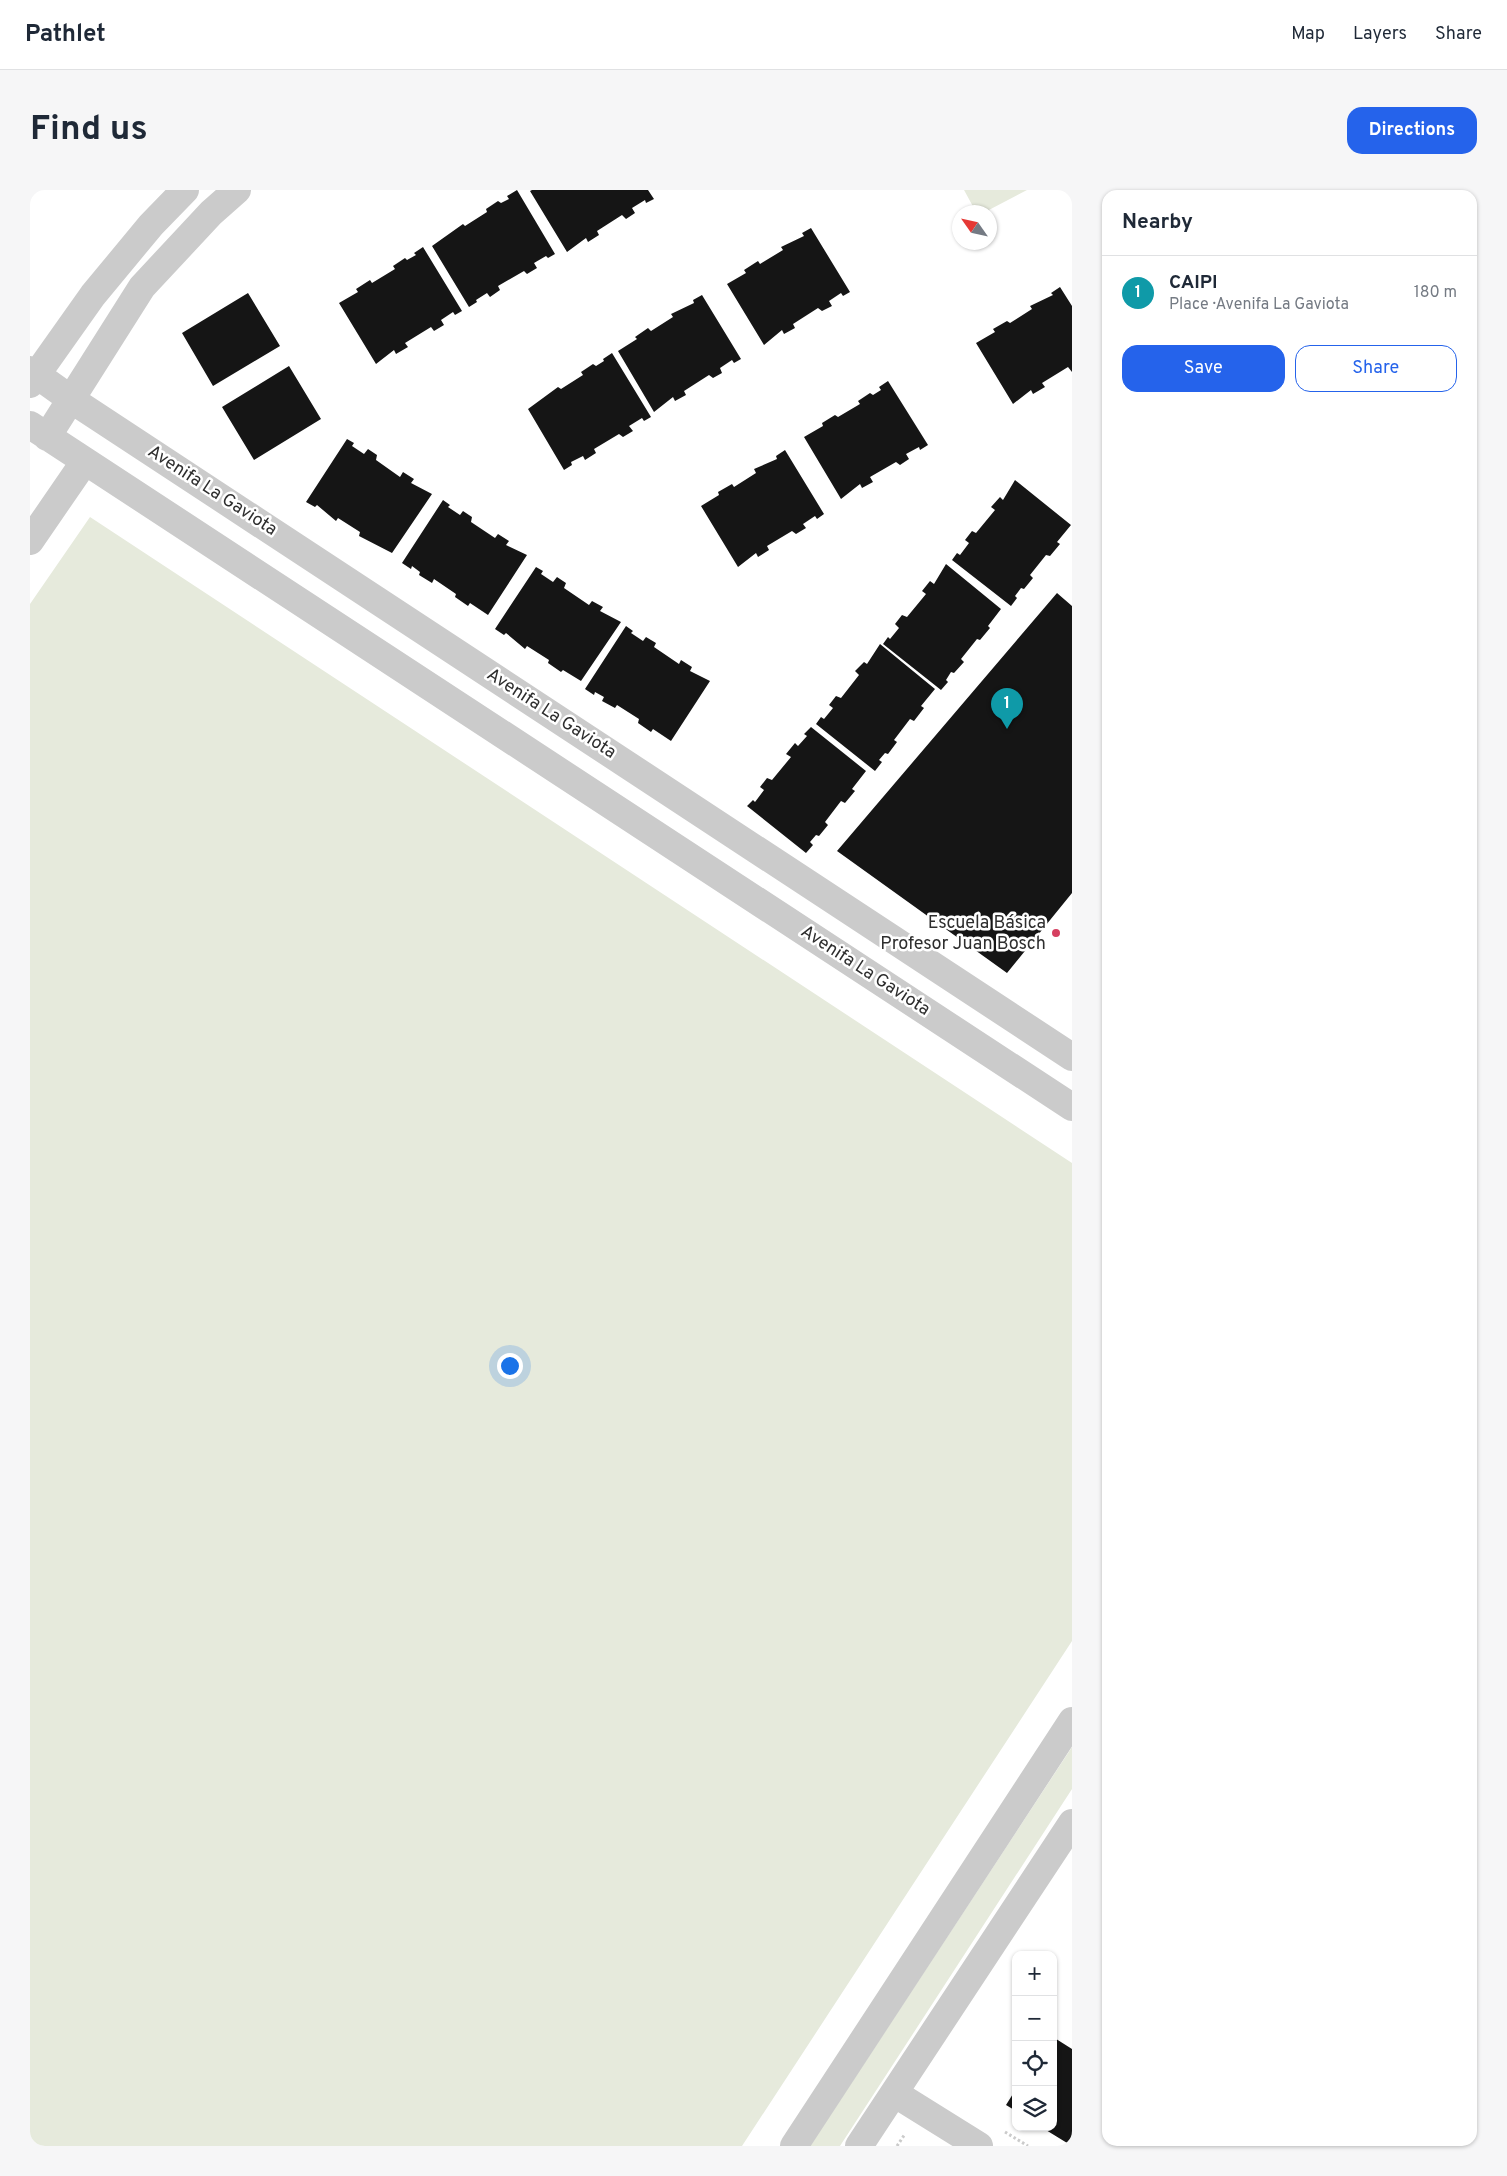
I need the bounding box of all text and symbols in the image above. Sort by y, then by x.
text: Pathlet [25,20,106,50]
text: Map [1291,23,1325,46]
text: Layers [1353,23,1407,46]
text: Share [1435,23,1482,46]
button: Directions [1347,107,1477,154]
text: Find us [30,108,148,152]
north arrow [952,205,997,250]
text: Nearby [1122,209,1193,236]
text: CAIPI [1169,271,1218,295]
text: 1 [1135,283,1141,303]
text: 180 m [1414,283,1457,303]
text: Place · Avenifa La Gaviota [1169,295,1349,315]
button: Save [1122,345,1285,392]
button: Share [1295,345,1457,392]
street label: Avenifa La Gaviota [143,441,281,541]
street label: Avenifa La Gaviota [482,664,620,764]
pin: 1 [991,688,1023,729]
place label: Escuela Básica Profesor Juan Bosch [880,912,1046,956]
street label: Avenifa La Gaviota [796,921,934,1021]
marker: Escuela Básica Profesor Juan Bosch [1050,927,1062,939]
your location [497,1353,523,1379]
map controls [1012,1951,1057,2131]
button: + [1012,1951,1057,1996]
button: − [1012,1996,1057,2041]
button: locate [1012,2041,1057,2086]
button: layers [1012,2086,1057,2131]

